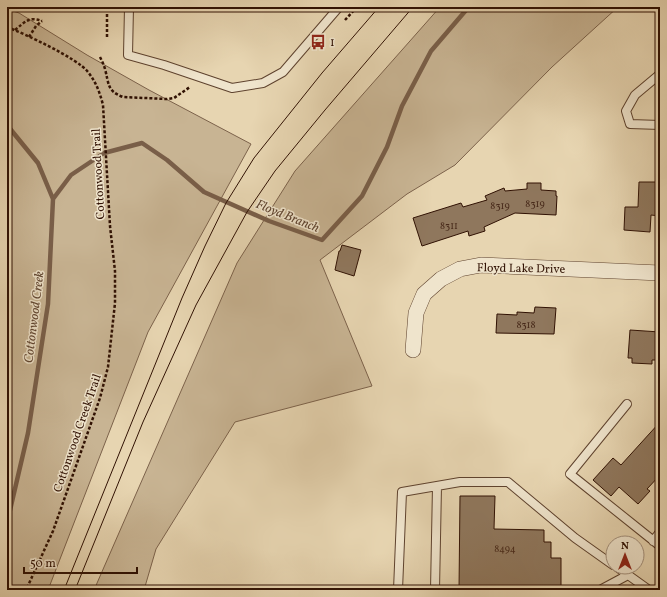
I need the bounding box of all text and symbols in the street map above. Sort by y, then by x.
bus stop icon: 1 [309,33,327,51]
place label: 1 [330,35,335,51]
street label: Cottonwood Trail [89,128,109,220]
water label: Floyd Branch [253,196,322,238]
house number: 8319 [525,197,545,211]
house number: 8319 [490,199,510,213]
house number: 8311 [440,219,458,233]
street label: Floyd Lake Drive [477,260,566,278]
water label: Cottonwood Creek [20,270,50,364]
house number: 8318 [516,318,536,332]
street label: Cottonwood Creek Trail [50,372,106,495]
north arrow [605,535,645,575]
text: N [621,539,629,554]
house number: 8494 [494,542,516,556]
scale bar [24,549,137,575]
text: 50 m [30,556,56,572]

